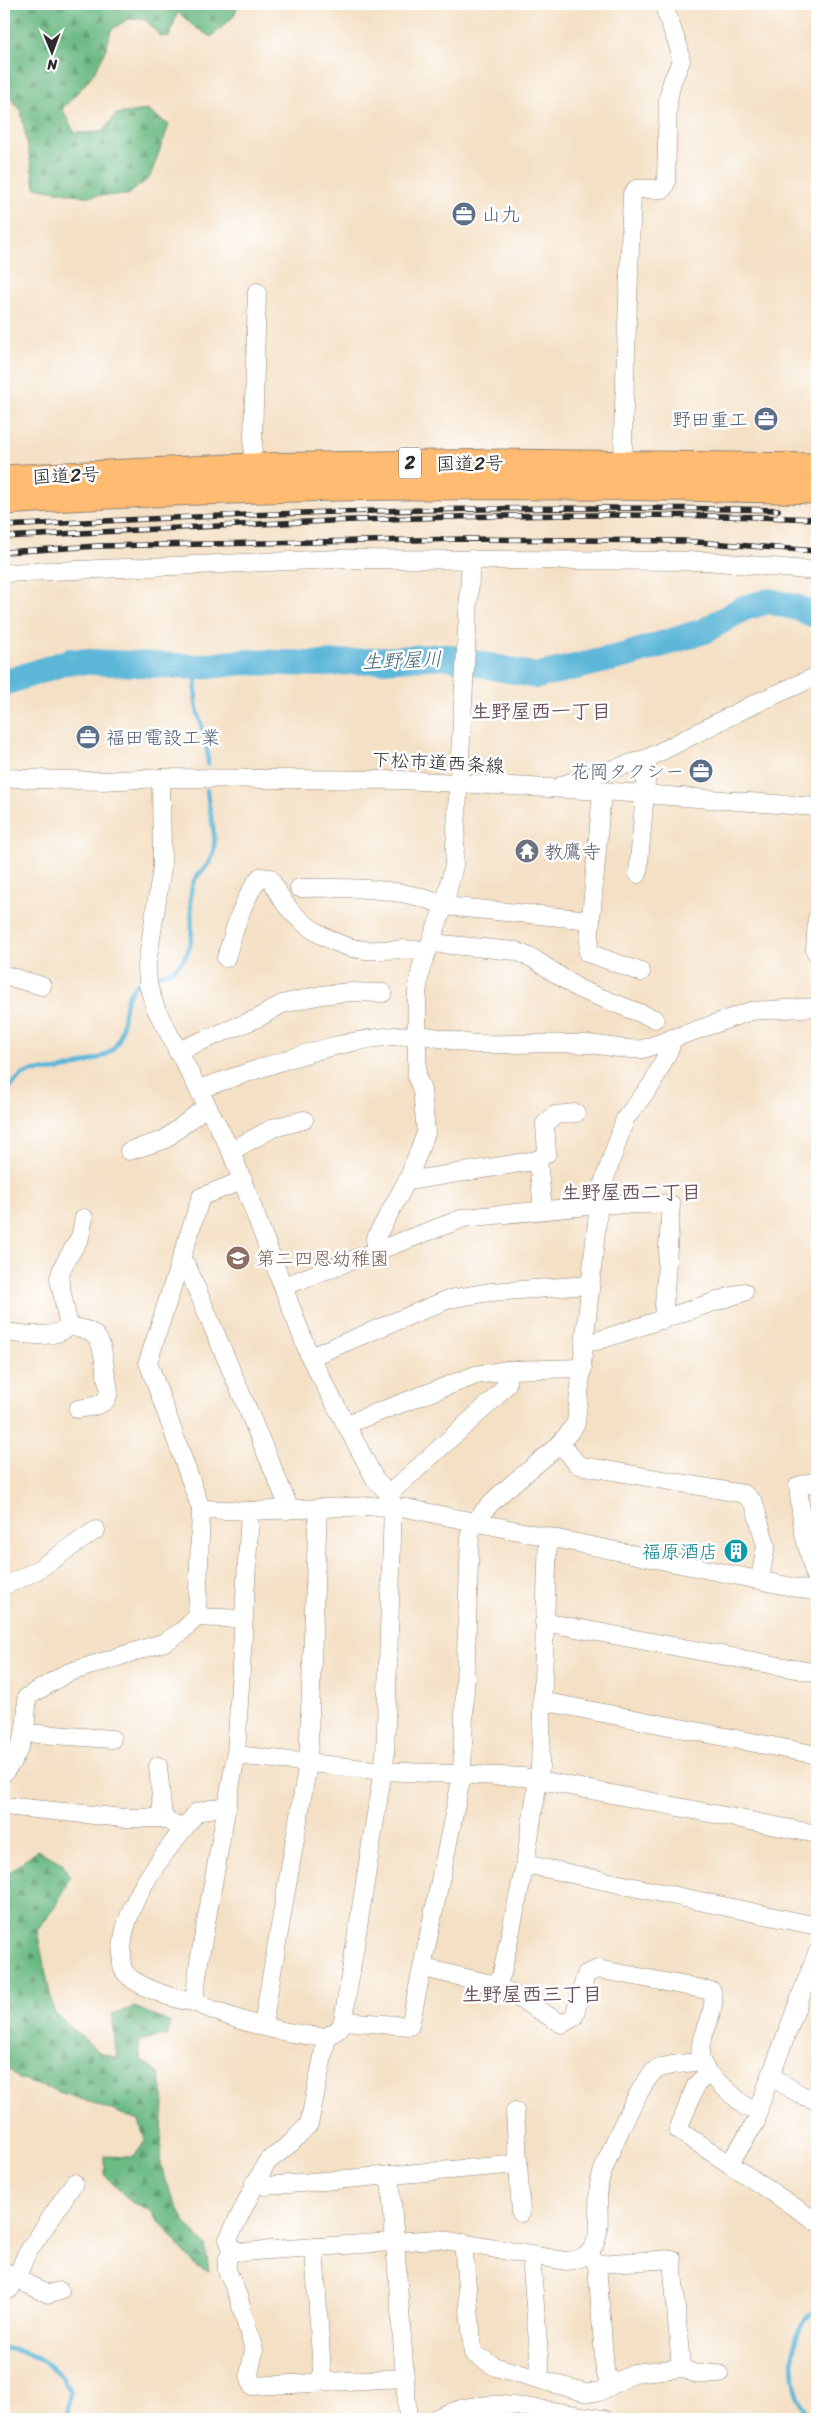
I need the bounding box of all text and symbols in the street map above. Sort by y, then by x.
north arrow [28,28,78,78]
text: N [47,52,58,77]
place label: 山九 [482,198,520,231]
office icon: 山九 [451,201,477,227]
place label: 野田重工 [672,403,748,436]
office icon: 野田重工 [753,406,779,432]
street label: 国道2号 [436,446,504,481]
road number: 2 [399,448,421,478]
street label: 国道2号 [31,457,101,494]
water label: 生野屋川 [361,642,443,679]
district label: 生野屋西一丁目 [471,694,611,729]
place label: 福田電設工業 [106,721,220,754]
office icon: 福田電設工業 [75,724,101,750]
street label: 下松市道西条線 [371,743,505,782]
place label: 花岡タクシー [570,755,684,788]
office icon: 花岡タクシー [688,758,714,784]
place label: 教鷹寺 [544,835,601,868]
temple icon: 教鷹寺 [514,838,540,864]
district label: 生野屋西二丁目 [561,1175,701,1210]
place label: 第二四恩幼稚園 [256,1242,389,1275]
school or university icon: 第二四恩幼稚園 [225,1245,251,1271]
place label: 福原酒店 [642,1535,718,1568]
building icon: 福原酒店 [723,1538,749,1564]
district label: 生野屋西三丁目 [462,1977,602,2012]

